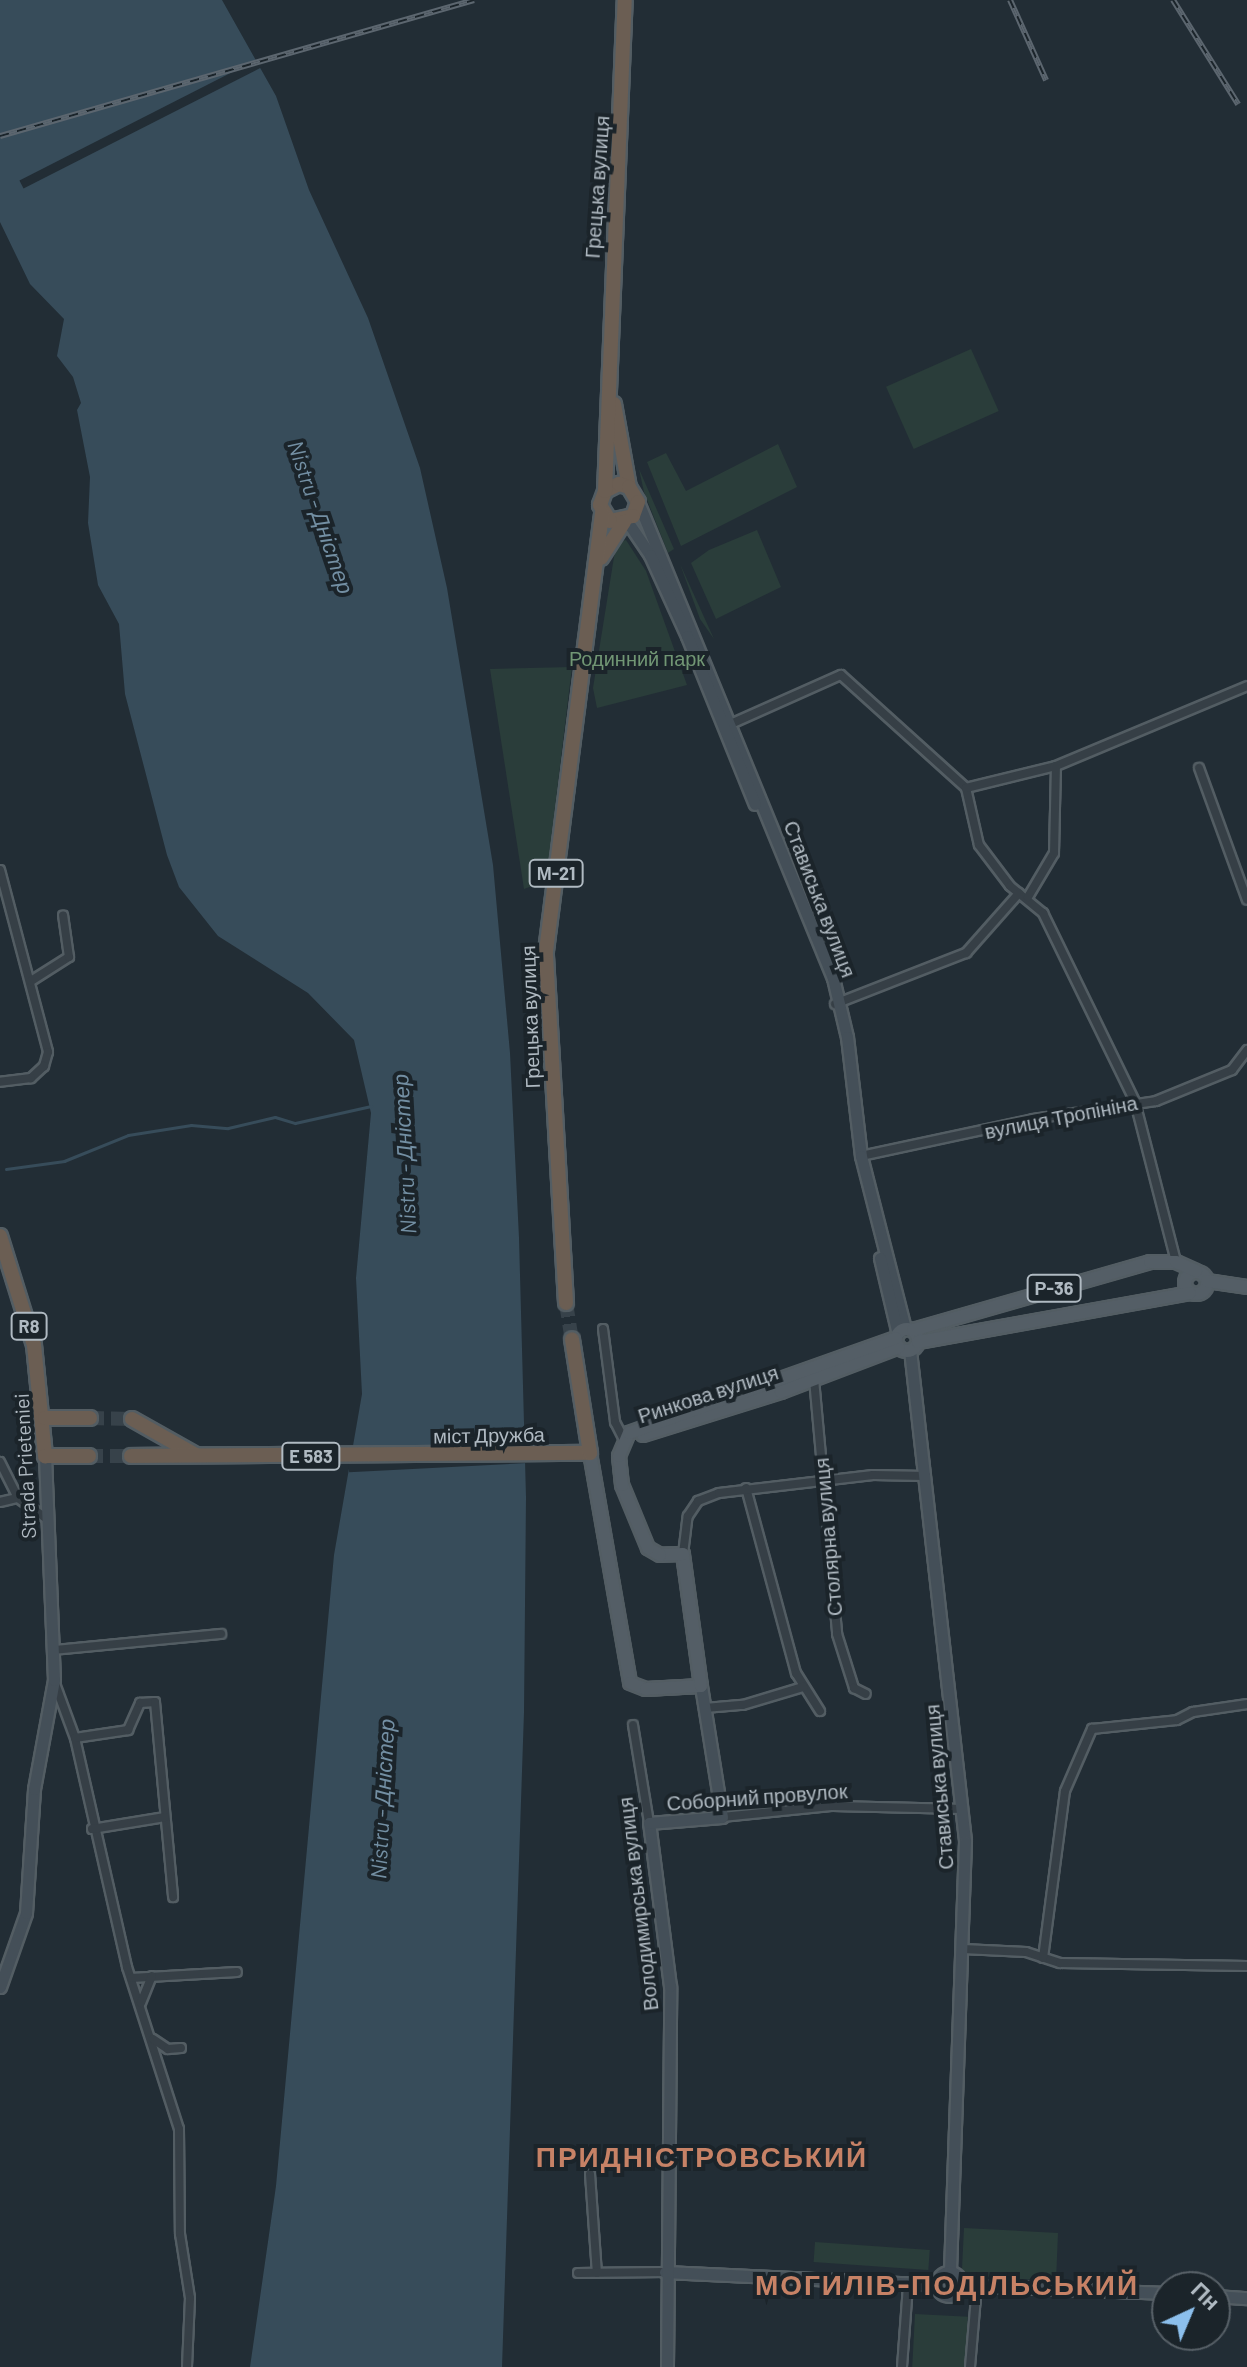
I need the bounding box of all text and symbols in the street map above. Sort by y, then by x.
street label: Грецька вулиця [580,115,614,259]
water label: Nistru - Дністер [282,437,360,597]
park label: Родинний парк [569,646,705,670]
street label: Стависька вулиця [779,817,861,981]
road number: М-21 [528,859,584,887]
street label: Грецька вулиця [516,945,544,1089]
water label: Nistru - Дністер [387,1073,421,1235]
street label: вулиця Тропініна [983,1090,1139,1144]
road number: Р-36 [1026,1274,1082,1302]
road number: R8 [9,1312,49,1340]
street label: Ринкова вулиця [635,1360,781,1428]
street label: Strada Prieteniei [9,1393,41,1539]
street label: міст Дружба [433,1422,545,1448]
road number: E 583 [281,1442,341,1470]
street label: Столярна вулиця [809,1457,847,1617]
street label: Стависька вулиця [920,1703,958,1871]
water label: Nistru - Дністер [365,1718,399,1880]
street label: Соборний провулок [666,1779,848,1815]
street label: Володимирська вулиця [613,1796,663,2012]
district label: ПРИДНІСТРОВСЬКИЙ [536,2139,868,2173]
district label: МОГИЛІВ-ПОДІЛЬСЬКИЙ [755,2267,1139,2301]
north arrow [1151,2271,1231,2351]
text: Пн [1187,2276,1226,2315]

